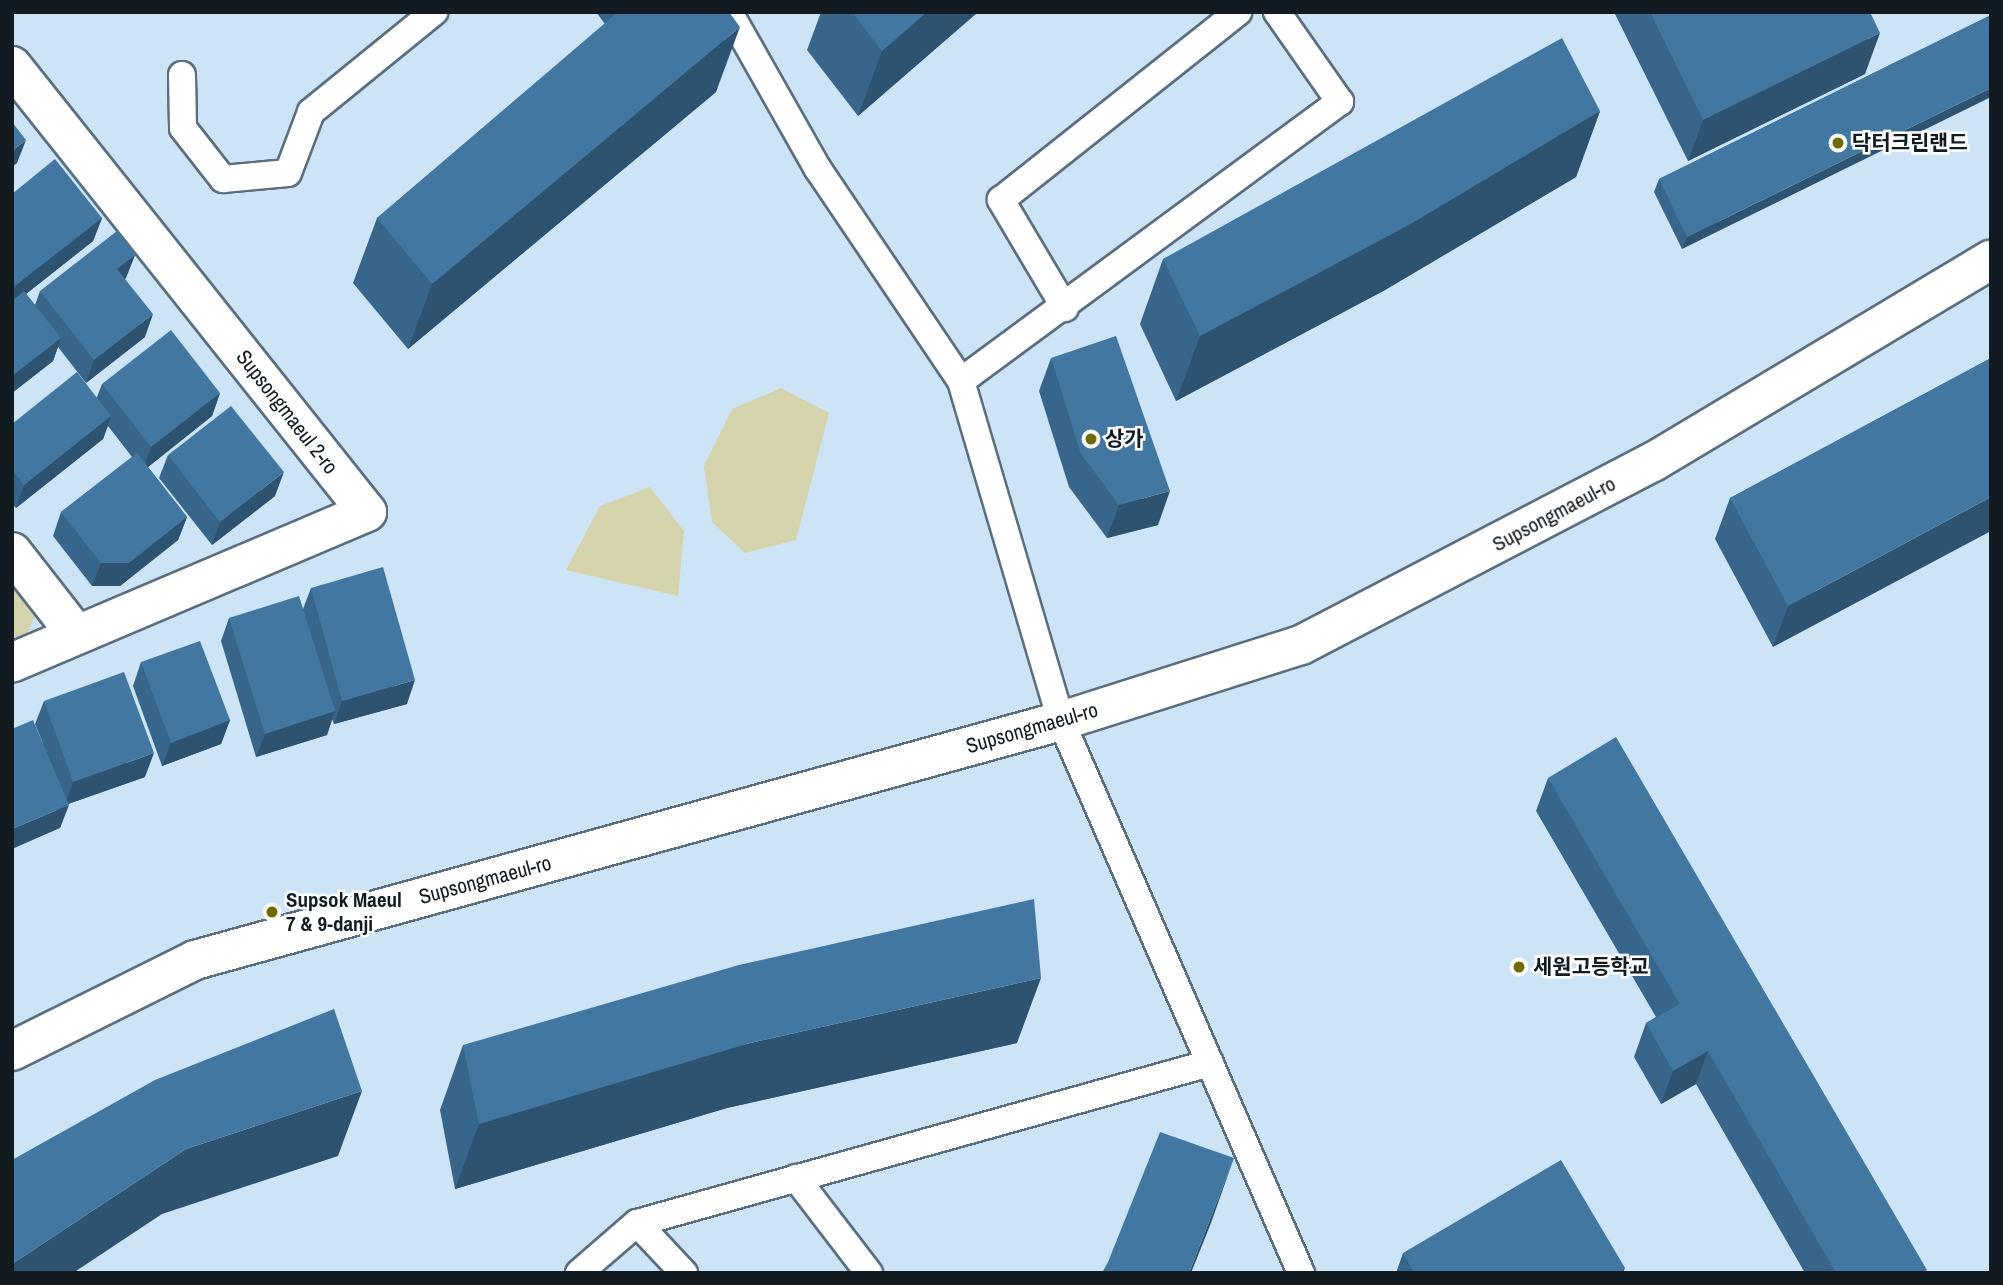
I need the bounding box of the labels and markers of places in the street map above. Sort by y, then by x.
place label: 닥터크린랜드 [1852,130,1968,156]
marker: 닥터크린랜드 [1830,135,1846,151]
place label: 상가 [1105,426,1144,452]
marker: 상가 [1083,431,1099,447]
place label: Supsok Maeul 7 & 9-danji [286,887,402,937]
marker: Supsok Maeul 7 & 9-danji [264,904,280,920]
place label: 세원고등학교 [1533,954,1649,980]
marker: 세원고등학교 [1511,959,1527,975]

